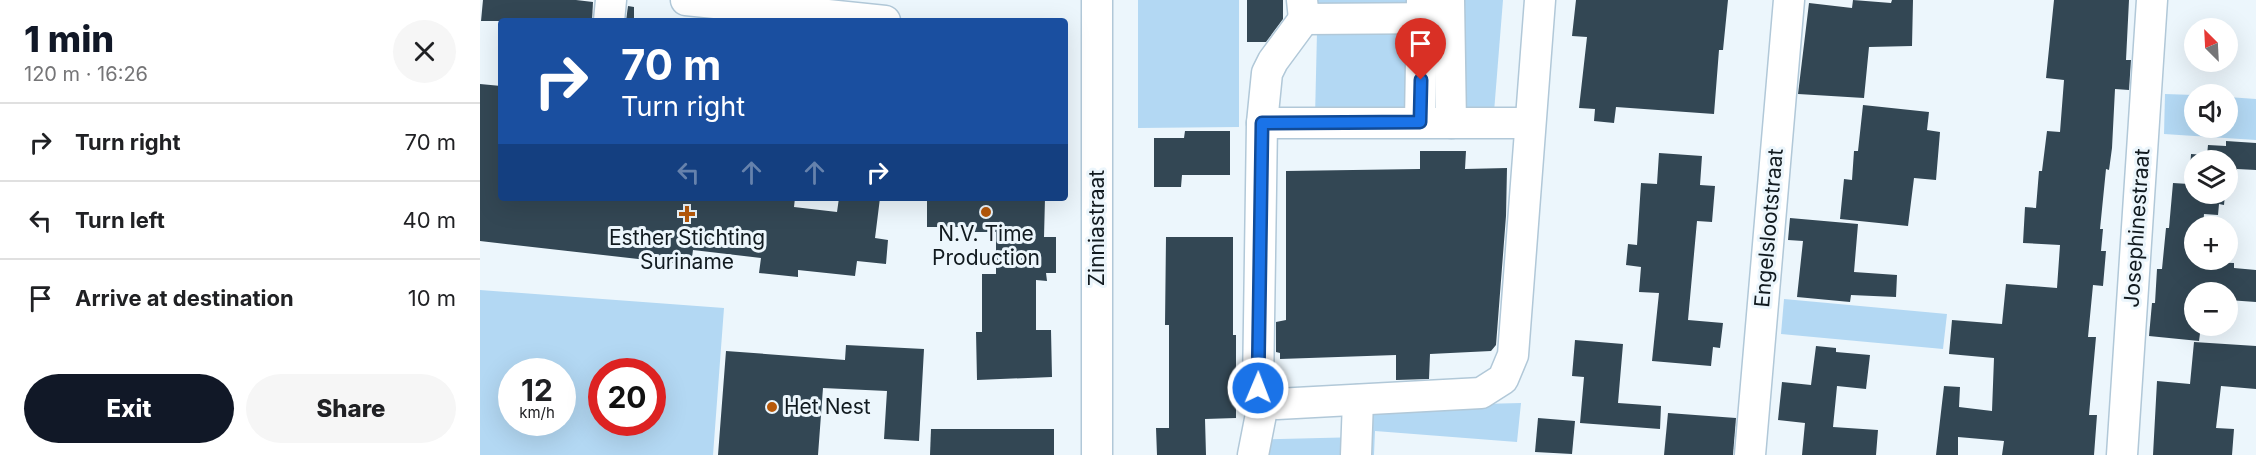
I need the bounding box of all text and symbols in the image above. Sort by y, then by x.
text: 1 min [24,17,114,61]
pin [1395,18,1446,80]
north arrow [2184,18,2238,72]
map controls [2184,18,2238,336]
button: close [393,20,456,83]
icon: arrive [1404,27,1437,60]
text: 70 m [621,39,721,90]
icon: right [522,42,600,120]
text: 120 m · 16:26 [24,62,148,86]
button: sound [2184,84,2238,138]
text: Turn right [621,90,745,123]
icon: right [24,126,57,159]
text: Turn right [75,129,181,155]
text: 70 m [405,129,456,155]
street label: Engelslootstraat [1749,147,1788,309]
street label: Josephinestraat [2118,148,2155,308]
button: layers [2184,150,2238,204]
icon: left [672,156,705,189]
icon: ahead [735,156,768,189]
icon: ahead [798,156,831,189]
icon: right [861,156,894,189]
street label: Zinniastraat [1084,170,1109,286]
icon: left [24,204,57,237]
marker: Esther Stichting Suriname [678,205,696,223]
marker: N.V. Time Production [979,205,993,219]
text: Turn left [75,207,165,233]
text: 40 m [402,207,456,233]
button: + [2184,216,2238,270]
place label: N.V. Time Production [932,221,1040,270]
place label: Esther Stichting Suriname [609,225,765,274]
icon: arrive [24,282,57,315]
button: − [2184,282,2238,336]
text: Arrive at destination [75,285,294,311]
text: 10 m [408,285,456,311]
position arrow [1226,356,1290,420]
speed limit sign: 20 [588,358,666,436]
text: 12 [521,372,553,408]
button: Exit [24,374,234,443]
button: Share [246,374,456,443]
place label: Het Nest [784,394,871,419]
marker: Het Nest [765,400,779,414]
text: km/h [519,403,555,422]

